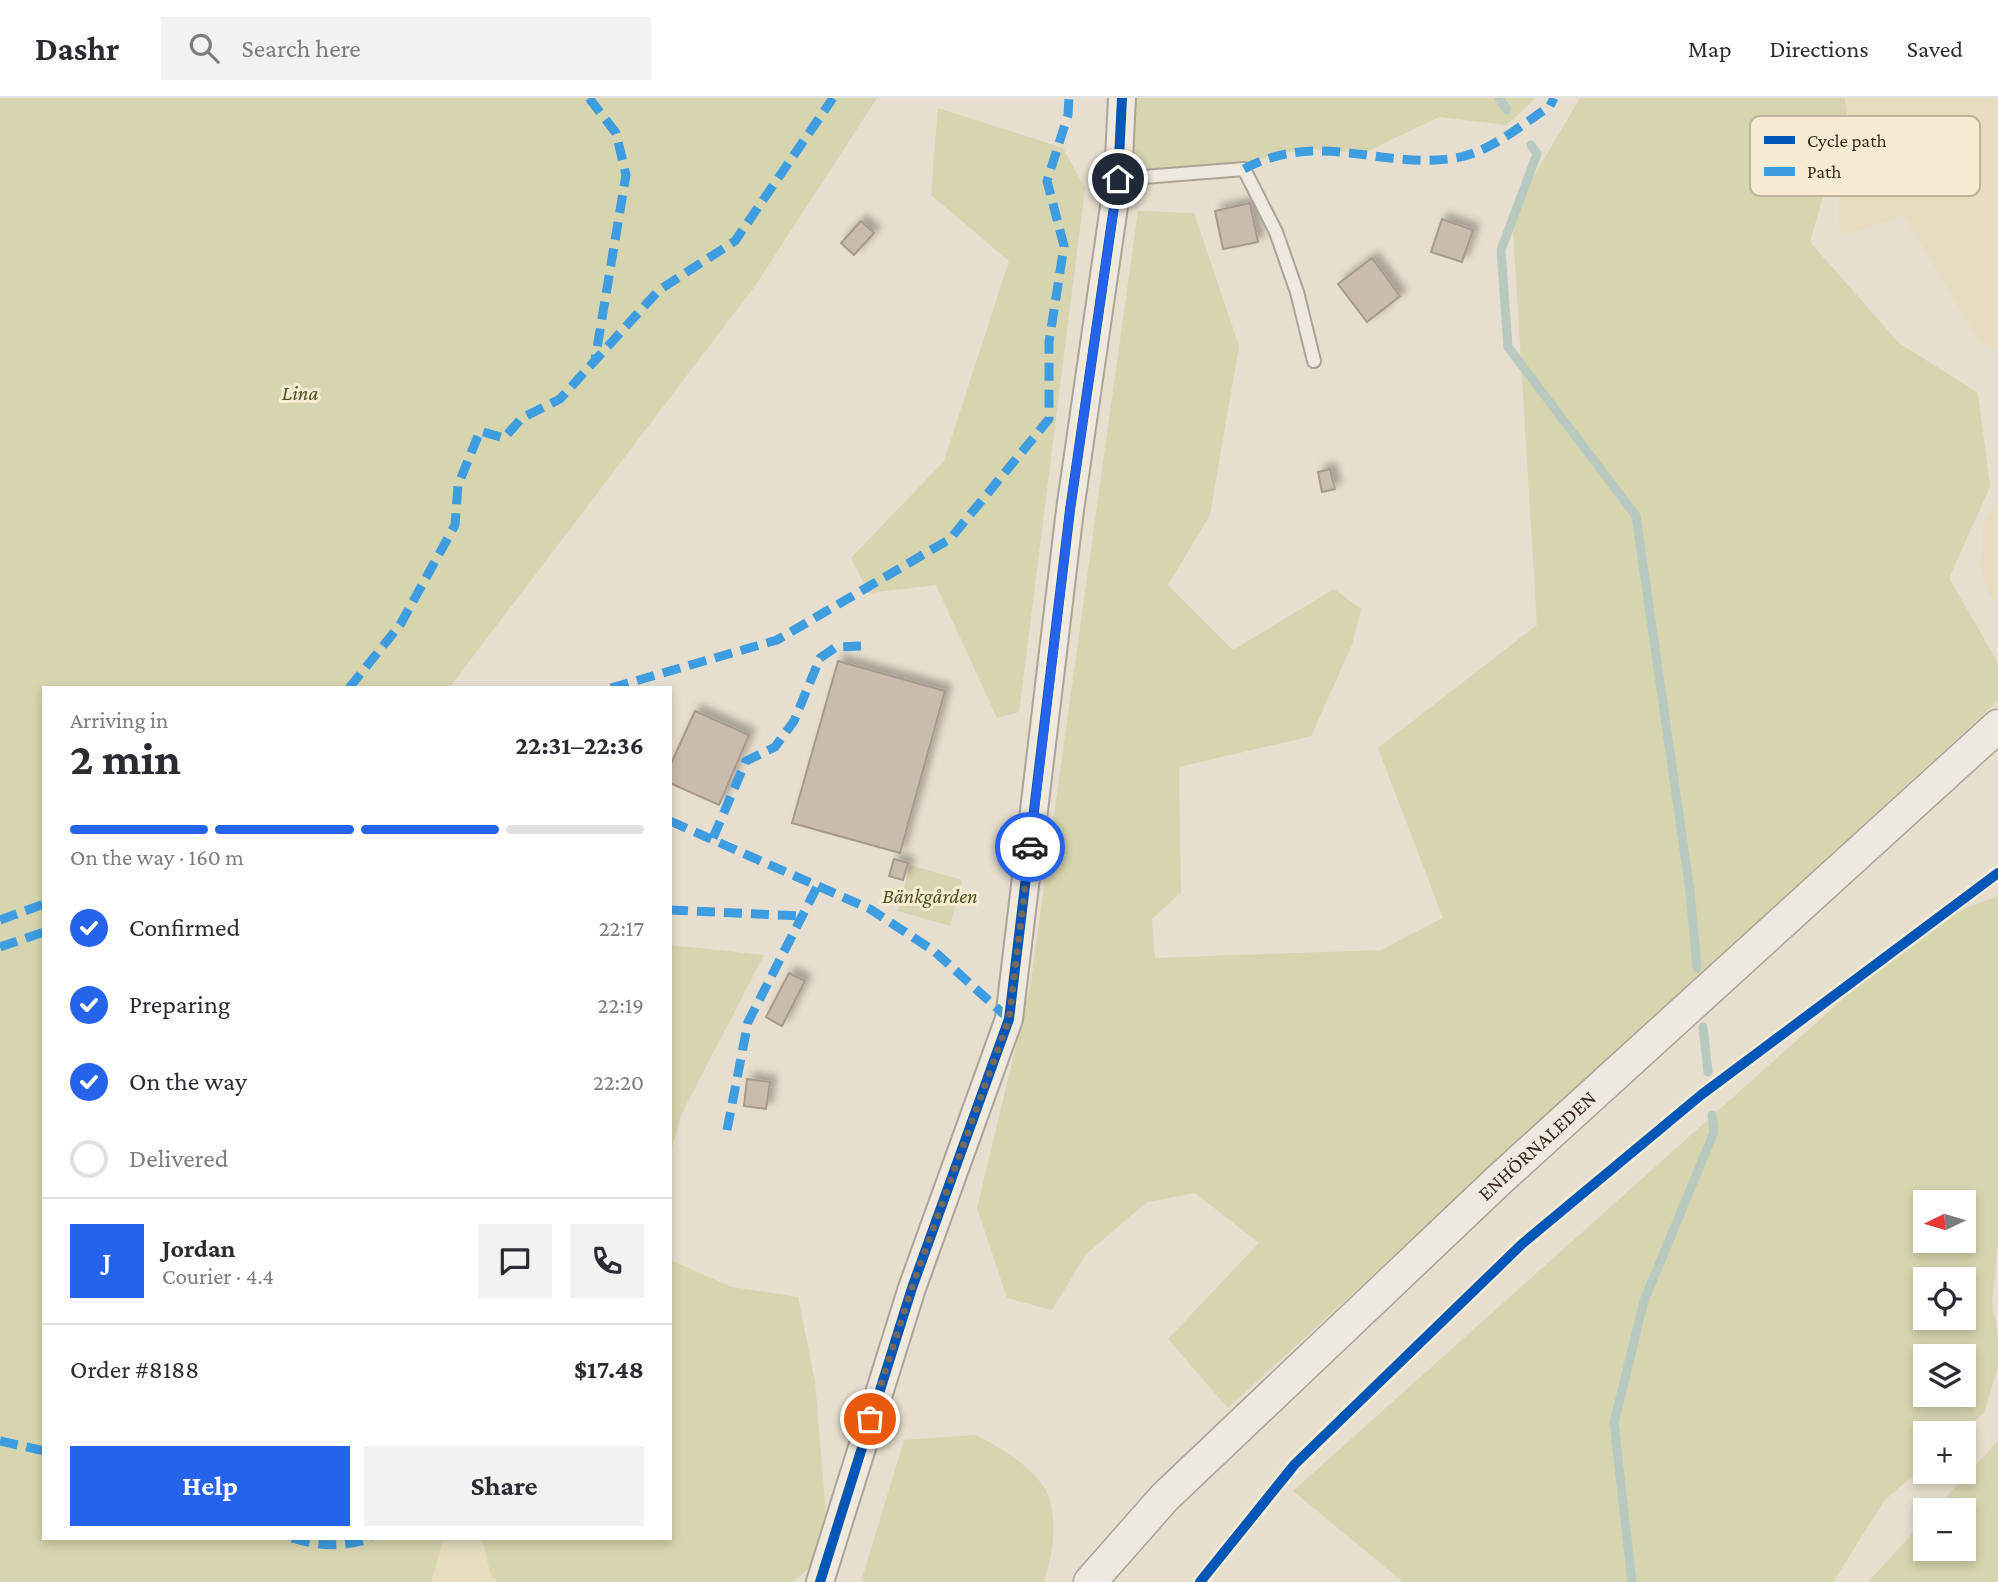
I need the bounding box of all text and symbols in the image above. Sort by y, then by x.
search box [161,17,651,80]
icon: search [185,29,223,67]
text: Dashr [35,30,119,67]
text: Search here [241,34,361,63]
text: Map [1688,35,1732,62]
text: Directions [1770,35,1869,62]
text: Saved [1907,35,1963,62]
legend [1750,116,1980,196]
text: Cycle path [1807,130,1887,151]
pin [1088,149,1148,209]
icon: home [1099,160,1137,198]
text: Path [1807,161,1842,182]
park label: Lina [282,381,318,405]
text: Arriving in [70,707,168,733]
text: 22:31–22:36 [515,731,644,760]
text: 2 min [70,733,181,784]
courier [995,812,1065,882]
icon: car [1011,828,1049,866]
text: On the way · 160 m [70,844,244,870]
park label: Bänkgården [882,884,978,908]
icon: check [70,909,108,947]
text: Confirmed [129,913,240,942]
text: 22:17 [599,915,644,941]
icon: check [70,986,108,1024]
text: Preparing [129,990,230,1019]
text: 22:19 [598,992,644,1018]
icon: check [70,1063,108,1101]
text: On the way [129,1067,247,1096]
text: 22:20 [593,1069,644,1095]
street label: ENHÖRNALEDEN [1473,1086,1601,1206]
text: Delivered [129,1144,228,1173]
north arrow [1913,1190,1976,1253]
map controls [1913,1190,1976,1561]
button: chat [478,1224,552,1298]
button: phone [570,1224,644,1298]
text: Jordan [162,1234,236,1263]
text: J [103,1247,111,1276]
text: Courier · 4.4 [162,1263,274,1289]
button: locate [1913,1267,1976,1330]
button: layers [1913,1344,1976,1407]
text: Order #8188 [70,1355,199,1384]
text: $17.48 [574,1355,644,1384]
pin [840,1389,900,1449]
icon: bag [851,1400,889,1438]
button: + [1913,1421,1976,1484]
button: Help [70,1446,350,1526]
button: Share [364,1446,644,1526]
button: − [1913,1498,1976,1561]

